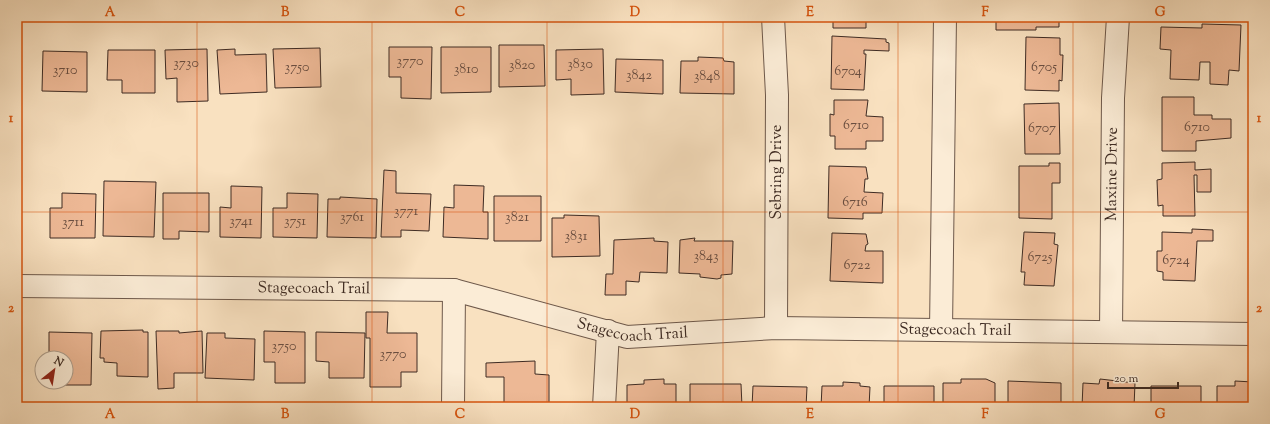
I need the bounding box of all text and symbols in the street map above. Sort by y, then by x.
text: A [105,4,116,22]
text: B [281,4,290,22]
text: C [455,4,465,22]
text: D [630,4,640,22]
text: E [806,4,814,22]
text: F [981,4,989,22]
text: G [1155,4,1166,22]
house number: 3770 [397,52,423,72]
house number: 3730 [173,54,199,74]
house number: 3830 [567,55,593,75]
house number: 3820 [509,56,535,76]
house number: 3750 [285,58,309,78]
house number: 6705 [1031,58,1057,78]
house number: 3810 [454,60,478,80]
house number: 3710 [53,61,77,81]
house number: 6704 [834,62,862,82]
house number: 3842 [626,66,653,86]
house number: 3848 [694,67,720,87]
text: 1 [9,110,14,128]
text: 1 [1257,110,1262,128]
house number: 6710 [843,116,869,136]
house number: 6710 [1184,118,1210,138]
house number: 6707 [1028,119,1056,139]
street label: Sebring Drive [766,124,789,220]
street label: Maxine Drive [1100,127,1124,221]
house number: 6716 [842,193,868,213]
house number: 3771 [394,202,418,222]
house number: 3761 [340,208,364,228]
house number: 3821 [505,208,529,228]
house number: 3741 [229,212,253,232]
house number: 3751 [284,212,306,232]
house number: 3711 [62,213,84,233]
house number: 3831 [564,227,588,247]
house number: 3843 [693,247,719,267]
house number: 6725 [1027,248,1053,268]
house number: 6724 [1162,251,1190,271]
house number: 6722 [844,256,871,276]
street label: Stagecoach Trail [257,277,371,301]
text: 2 [8,300,15,318]
text: 2 [1256,300,1263,318]
street label: Stagecoach Trail [574,312,689,349]
street label: Stagecoach Trail [899,318,1012,342]
house number: 3750 [272,337,296,357]
house number: 3770 [380,345,406,365]
north arrow [34,350,74,390]
text: N [50,353,66,371]
scale bar [1108,364,1178,390]
text: 20 m [1114,370,1139,388]
text: A [105,406,116,424]
text: B [281,406,290,424]
text: C [455,406,465,424]
text: D [630,406,640,424]
text: E [806,406,814,424]
text: F [981,406,989,424]
text: G [1155,406,1166,424]

